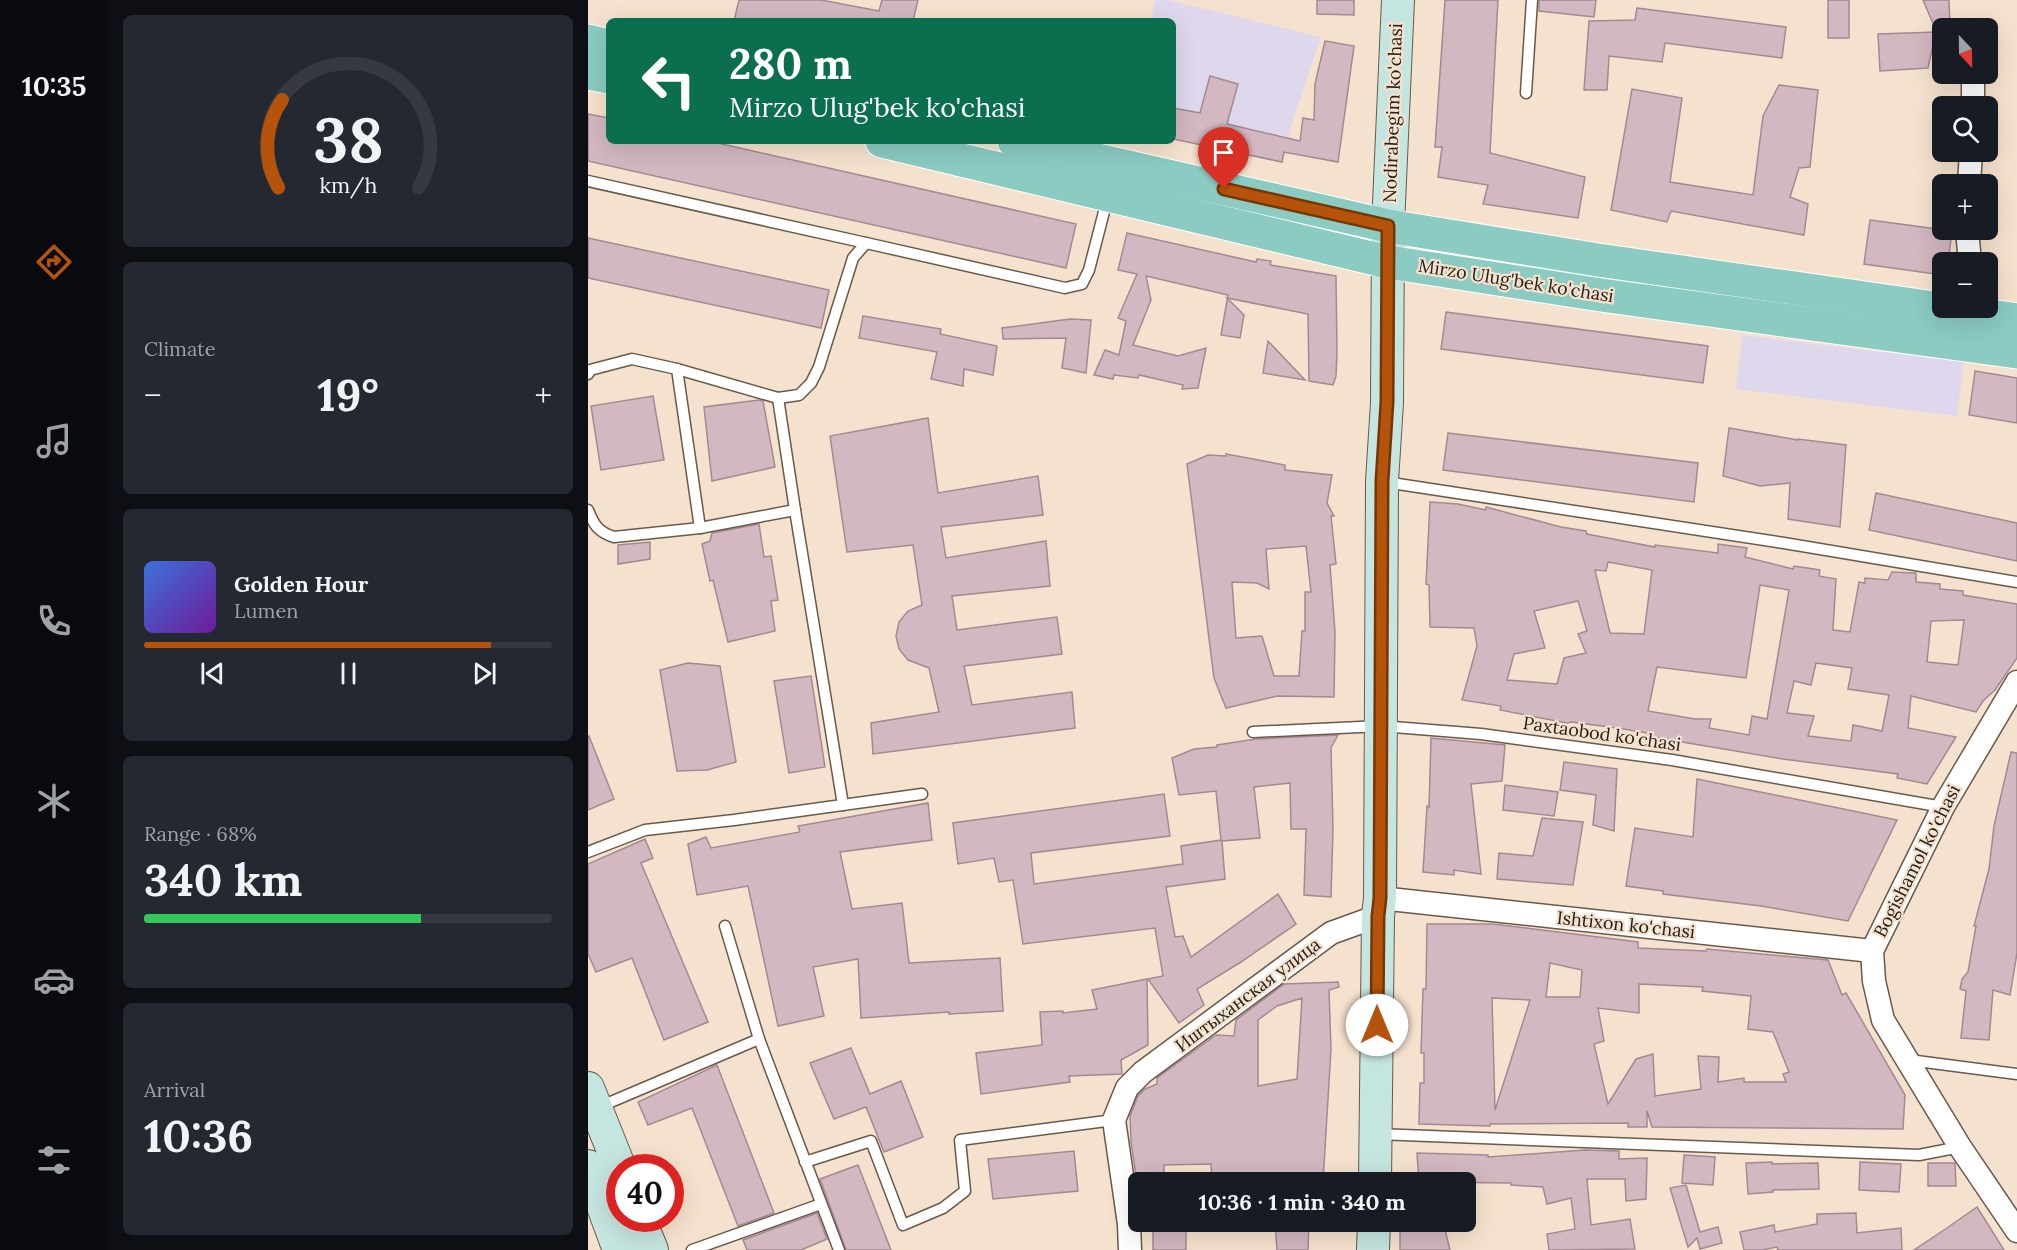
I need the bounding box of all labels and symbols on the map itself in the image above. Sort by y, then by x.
north arrow [1932,18,1998,84]
street label: Nodirabegim ko'chasi [1378,23,1407,203]
pin [1198,127,1249,189]
street label: Mirzo Ulug'bek ko'chasi [1417,254,1615,307]
street label: Paxtaobod ko'chasi [1522,711,1683,756]
street label: Bogishamol ko'chasi [1868,781,1965,941]
street label: Ishtixon ko'chasi [1556,906,1696,943]
street label: Иштыханская улица [1170,932,1325,1057]
position arrow [1345,993,1409,1057]
speed limit sign: 40 [606,1154,684,1232]

